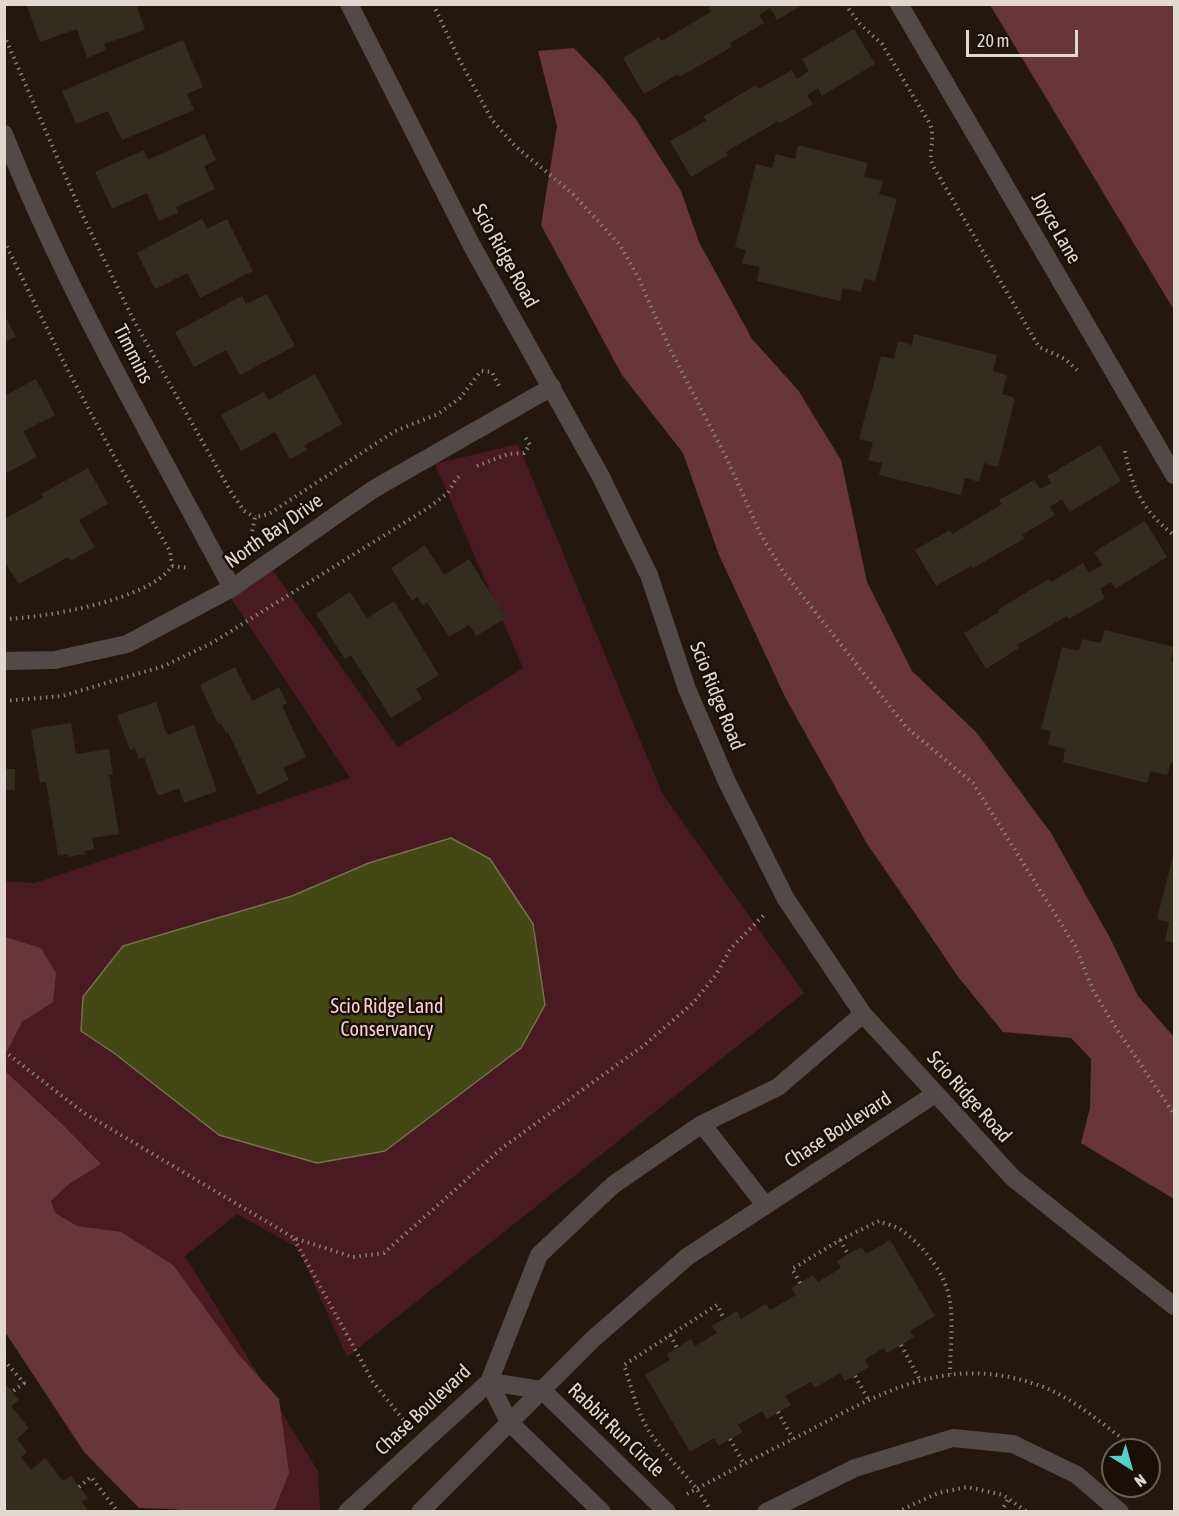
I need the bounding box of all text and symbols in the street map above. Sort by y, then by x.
scale bar [969,18,1082,56]
text: 20 m [977,30,1009,51]
street label: Joyce Lane [1026,188,1086,268]
street label: Scio Ridge Road [467,200,543,312]
street label: Timmins [108,320,158,388]
street label: North Bay Drive [221,489,327,573]
street label: Scio Ridge Road [684,638,750,754]
park label: Scio Ridge Land Conservancy [331,995,443,1042]
street label: Scio Ridge Road [922,1046,1016,1148]
street label: Chase Boulevard [780,1087,896,1173]
street label: Chase Boulevard [370,1360,476,1460]
street label: Rabbit Run Circle [563,1378,669,1482]
north arrow [1101,1438,1161,1498]
text: N [1131,1471,1150,1491]

